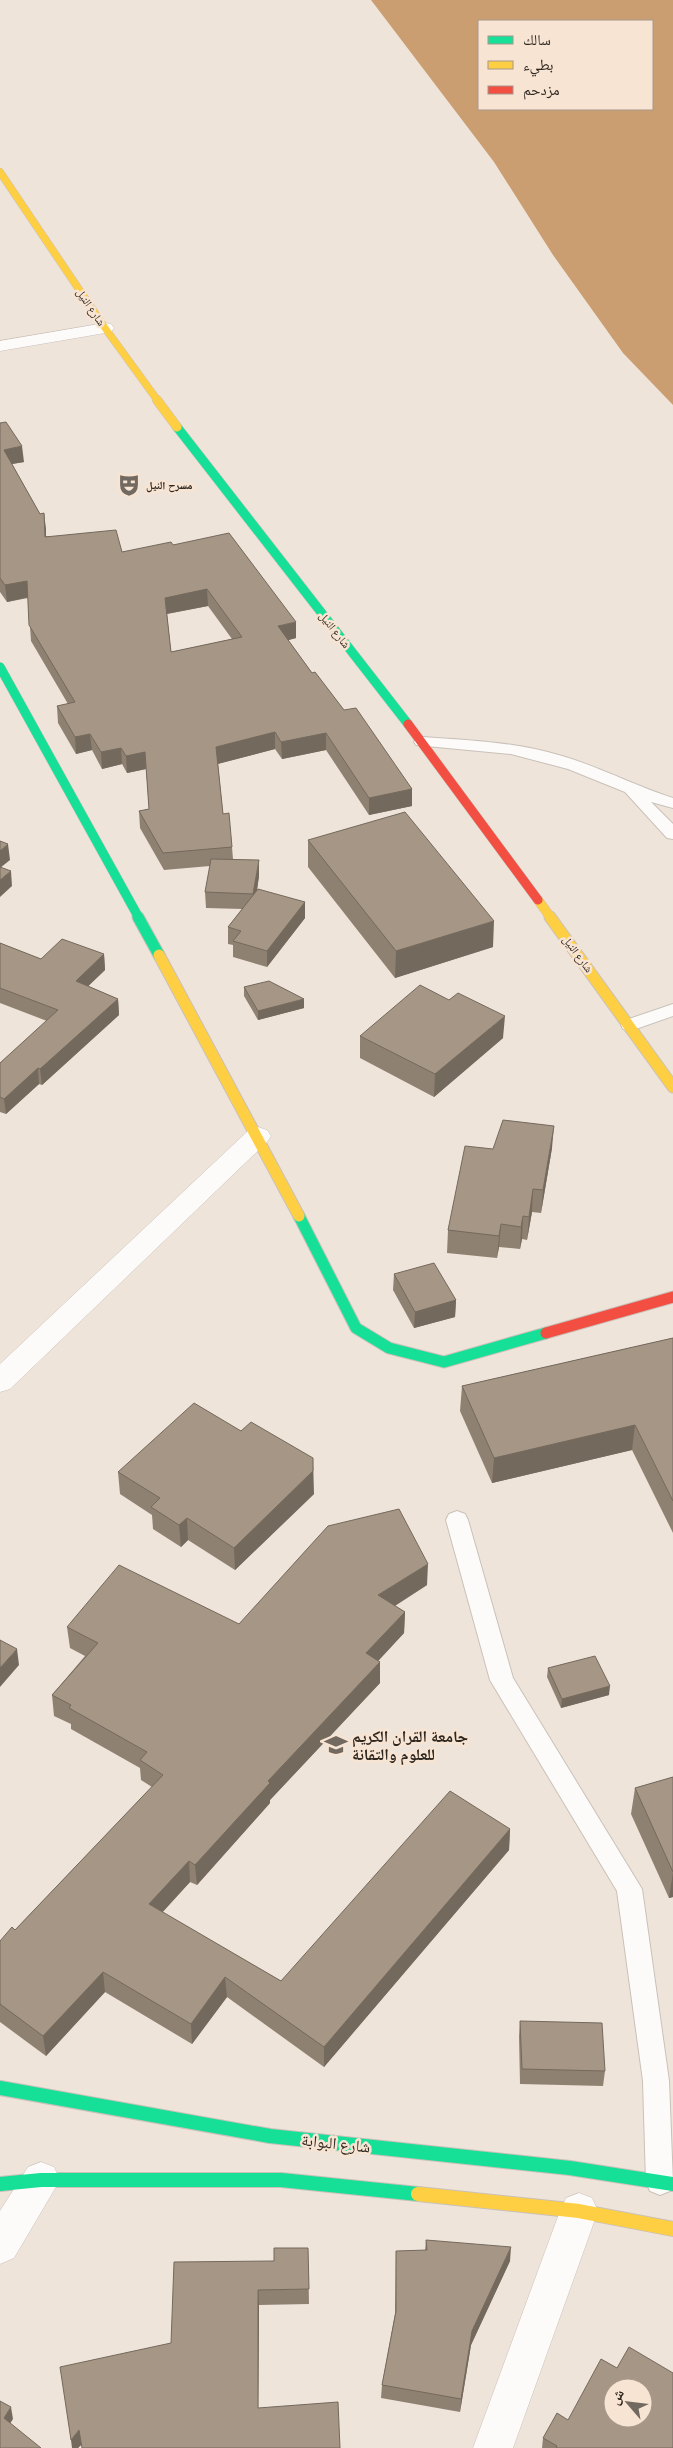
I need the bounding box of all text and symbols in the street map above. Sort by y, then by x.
legend [478,20,653,110]
text: سالك [523,30,551,49]
text: بطيء [523,55,553,77]
text: مزدحم [523,80,560,100]
street label: شارع النيل [73,286,109,328]
theatre icon: مسرح النيل [116,472,142,498]
place label: مسرح النيل [146,478,193,493]
street label: شارع النيل [317,609,353,651]
street label: شارع النيل [560,933,596,975]
place label: جامعة القران الكريم للعلوم والتقانة [352,1726,468,1766]
school or university icon: جامعة القران الكريم للعلوم والتقانة [323,1732,349,1758]
street label: شارع البوابة [301,2129,371,2158]
north arrow [603,2378,653,2428]
text: ش [605,2386,628,2408]

